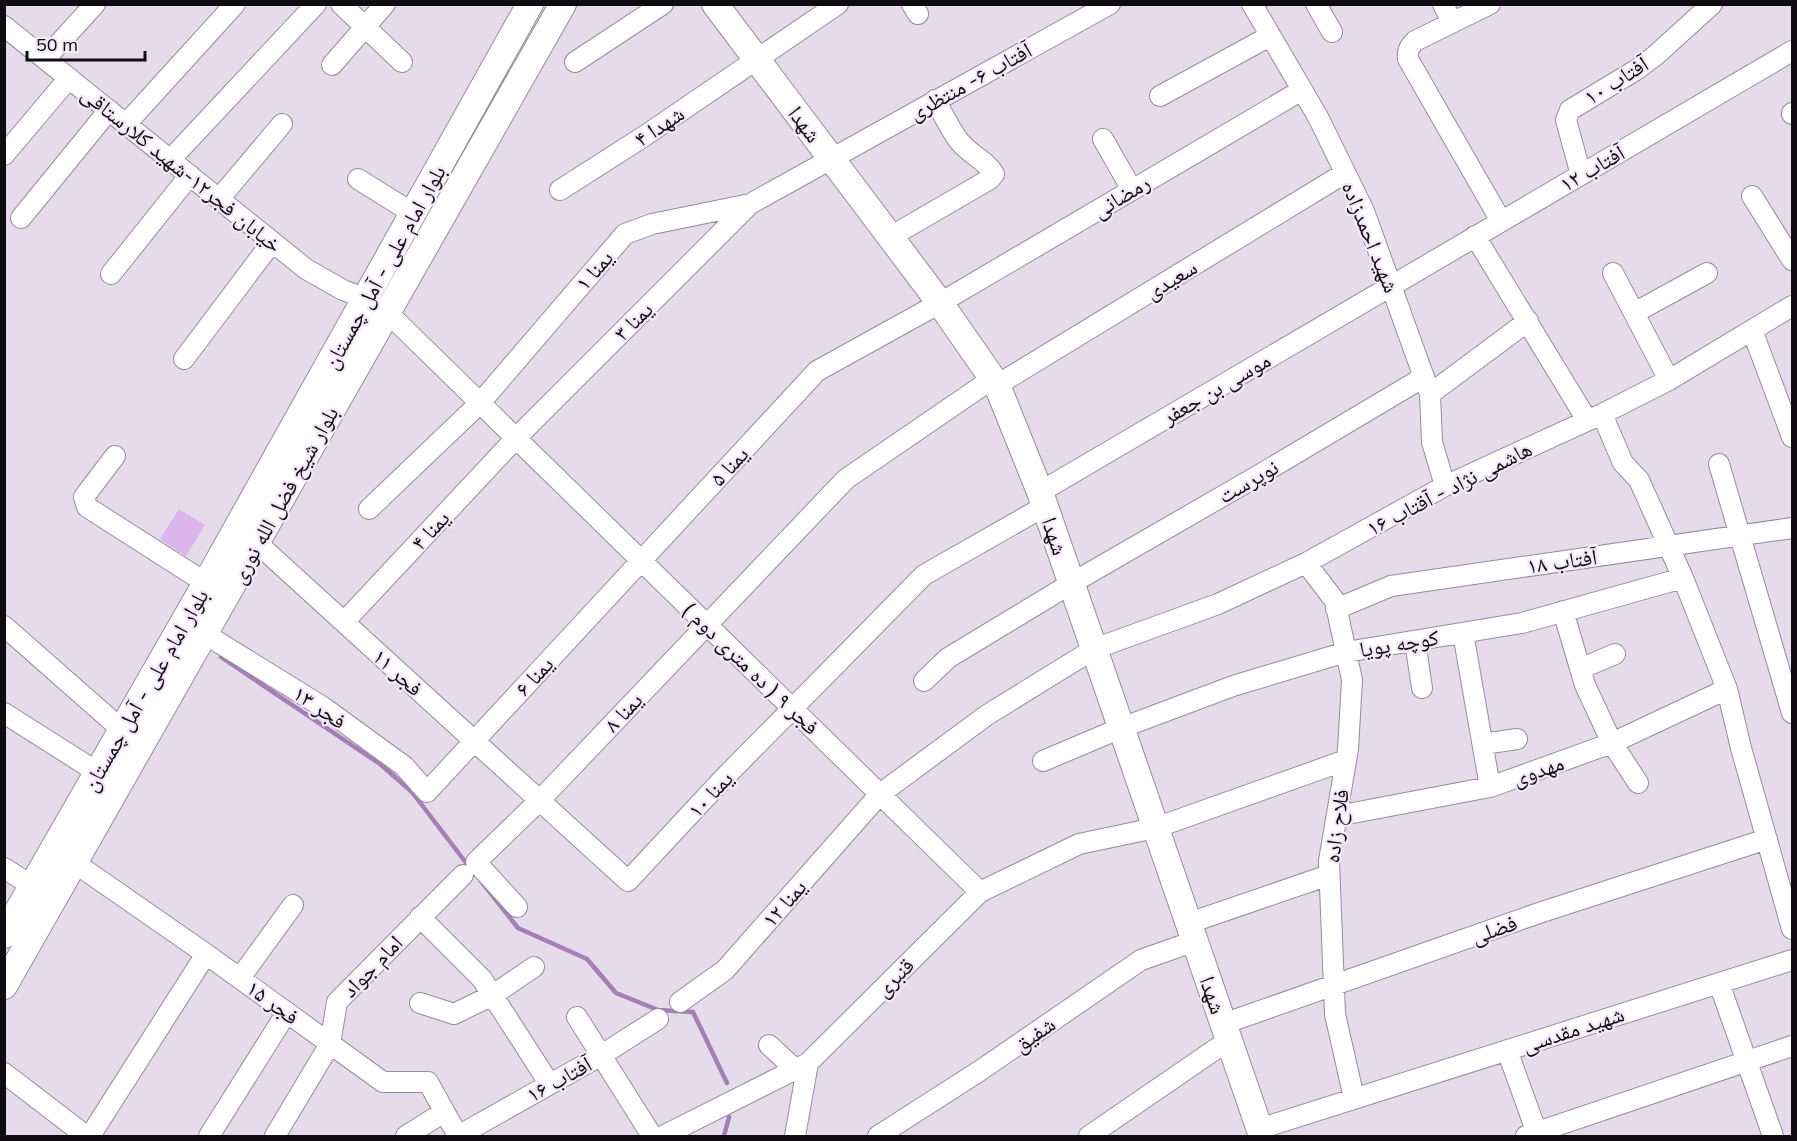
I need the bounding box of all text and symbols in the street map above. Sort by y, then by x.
scale bar [27,24,146,62]
text: 50 m [36,33,78,56]
street label: آفتاب ۶- منتظری [904,35,1037,126]
street label: آفتاب ۱۰ [1579,49,1654,111]
street label: خيابان فجر۱۲-شهيد كلارستاقی [76,79,288,259]
street label: شهدا ۴ [629,99,689,153]
street label: شهدا [782,100,828,148]
street label: آفتاب ۱۲ [1554,138,1630,198]
street label: بلوار امام علی - آمل چمستان [316,160,453,374]
street label: رمضانی [1087,168,1155,224]
street label: شهید احمدزاده [1336,177,1406,297]
street label: یمنا ۱ [569,244,619,296]
street label: سعیدی [1140,253,1202,305]
street label: یمنا ۳ [607,295,659,347]
street label: موسی بن جعفر [1156,346,1275,431]
street label: بلوار شیخ فضل الله نوری [224,401,344,589]
street label: هاشمی نژاد - آقتاب ۱۶ [1362,434,1536,542]
street label: یمنا ۵ [704,440,754,492]
street label: نوپرست [1213,453,1283,510]
street label: یمنا ۴ [405,504,455,556]
street label: شهدا [1035,513,1075,559]
street label: آفتاب ۱۸ [1525,542,1599,580]
street label: بلوار امام علی - آمل چمستان [76,584,215,797]
street label: فجر ۹ ( ده متری دوم ) [676,595,825,741]
street label: کوچه پویا [1357,623,1441,663]
street label: فجر ۱۱ [367,642,429,702]
street label: یمنا ۶ [509,650,559,702]
street label: فجر ۱۳ [288,679,352,735]
street label: یمنا ۸ [598,686,648,738]
street label: مهدوی [1509,748,1567,792]
street label: یمنا ۱۰ [681,765,739,823]
street label: فلاح زاده [1317,787,1355,865]
street label: یمنا ۱۲ [756,873,812,933]
street label: فضلی [1467,908,1521,950]
street label: امام جواد [336,929,409,1004]
street label: قنبری [868,951,920,1003]
street label: شهدا [1193,972,1233,1018]
street label: فجر ۱۵ [241,974,305,1030]
street label: شهید مقدسی [1518,999,1628,1059]
street label: شفیق [1008,1010,1060,1058]
street label: آفتاب ۱۶ [521,1049,597,1108]

